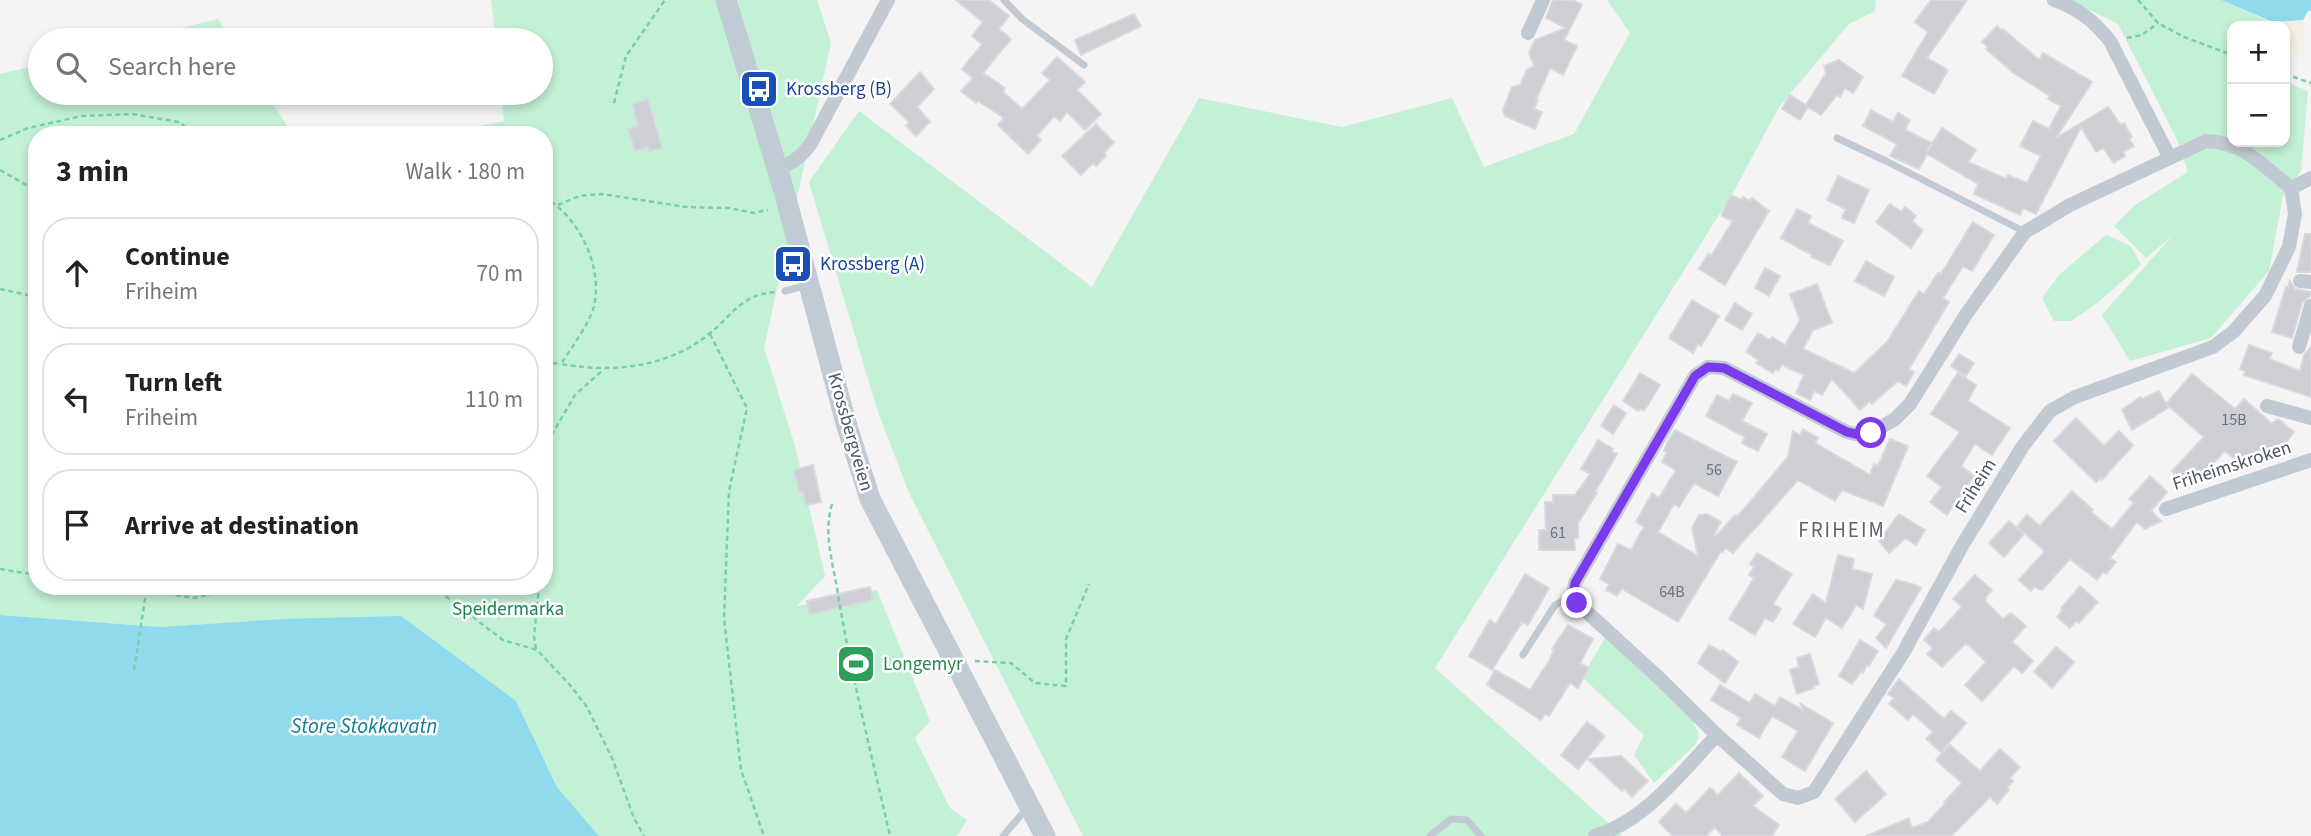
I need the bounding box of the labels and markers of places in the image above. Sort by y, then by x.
bus stop icon: Krossberg (B) [738,68,780,110]
place label: Krossberg (B) [786,76,892,103]
bus stop icon: Krossberg (A) [772,243,814,285]
place label: Krossberg (A) [820,251,925,278]
sports icon: Longemyr [835,643,877,685]
place label: Longemyr [883,651,963,678]

